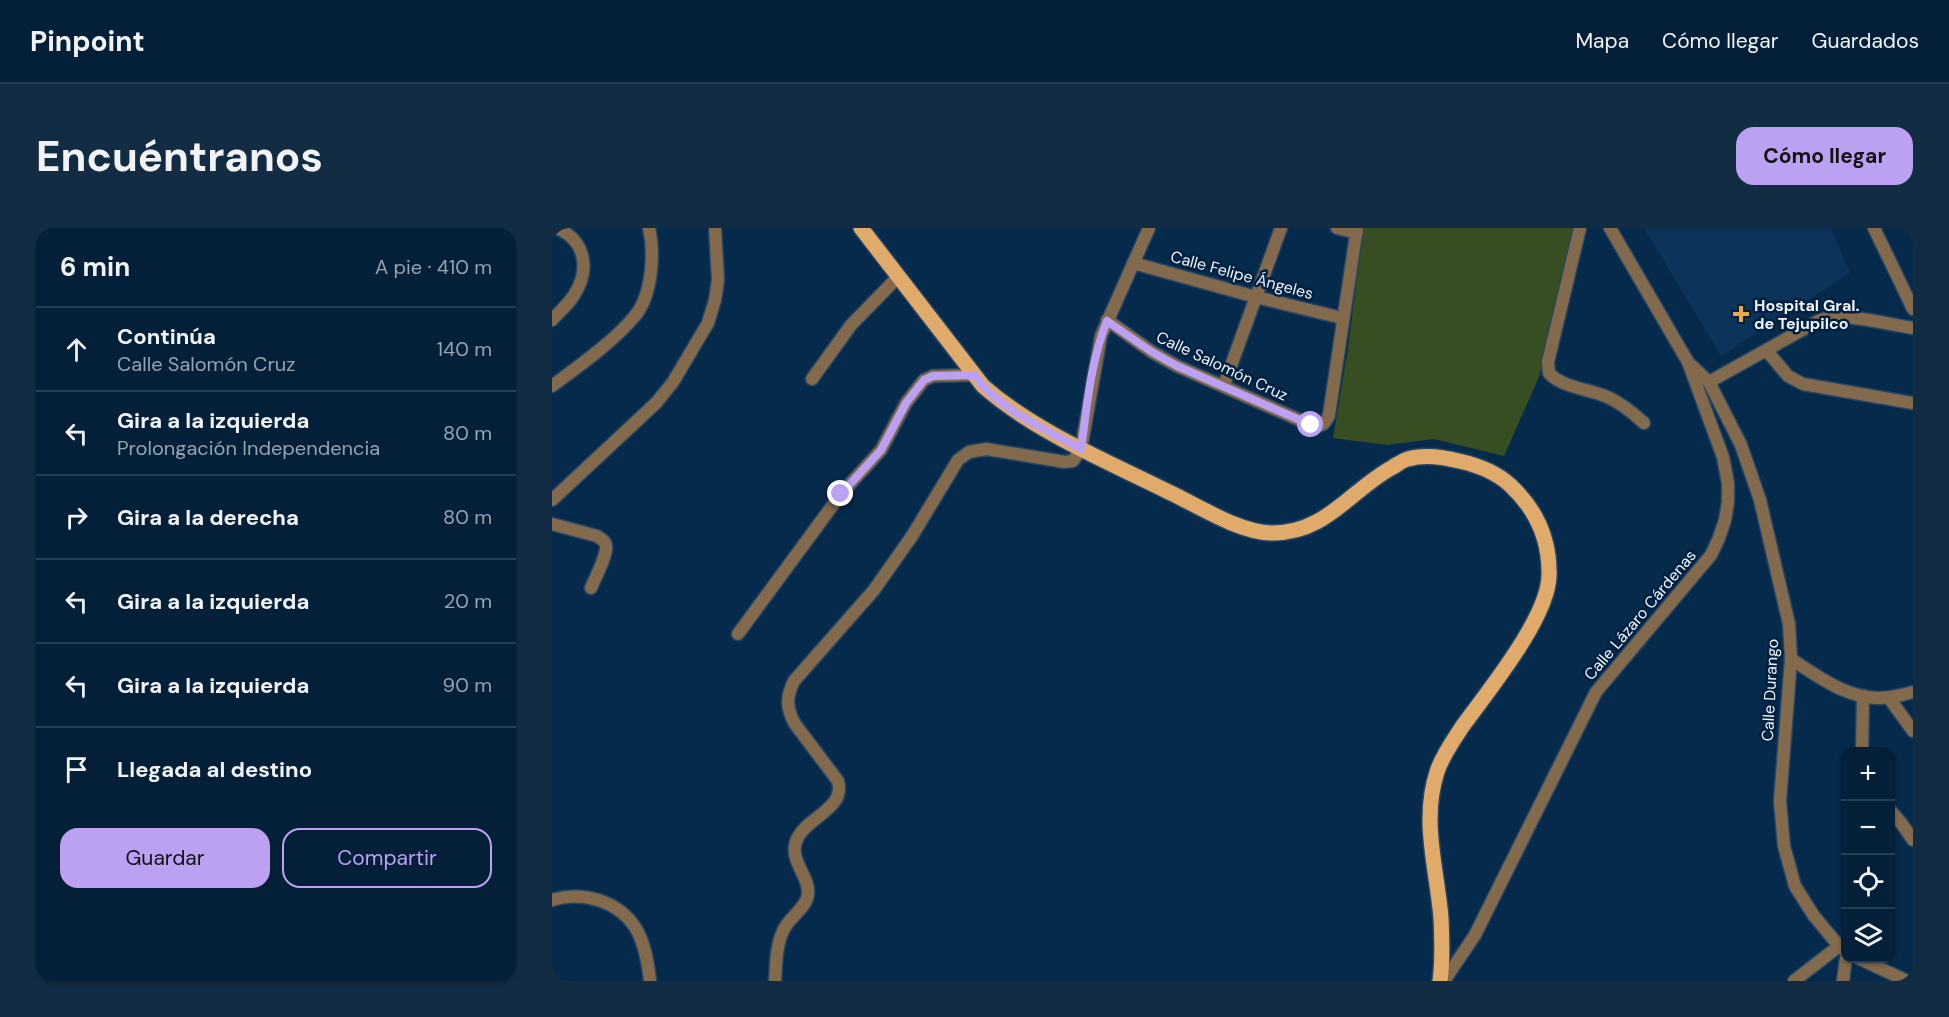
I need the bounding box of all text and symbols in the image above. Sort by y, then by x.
text: Pinpoint [30,23,145,60]
text: Mapa [1575,27,1629,55]
text: Cómo llegar [1662,27,1779,55]
text: Guardados [1812,27,1919,55]
button: Cómo llegar [1736,127,1913,185]
text: Encuéntranos [36,129,323,184]
street label: Calle Felipe Ángeles [1168,246,1316,304]
text: 6 min [60,250,130,284]
text: A pie · 410 m [375,254,492,280]
place label: Hospital Gral. de Tejupilco [1754,295,1860,334]
marker: Hospital Gral. de Tejupilco [1732,305,1750,323]
text: Continúa [117,322,216,351]
street label: Calle Salomón Cruz [1153,326,1291,406]
icon: ahead [60,333,93,366]
text: 140 m [437,336,492,362]
text: Calle Salomón Cruz [117,351,295,377]
text: Gira a la izquierda [117,406,309,435]
route start [1297,411,1323,437]
icon: left [60,417,93,450]
text: 80 m [443,420,492,446]
text: Prolongación Independencia [117,435,380,461]
route end [827,480,853,506]
icon: right [60,501,93,534]
text: Gira a la derecha [117,503,299,532]
text: 80 m [443,504,492,530]
street label: Calle Lázaro Cárdenas [1579,545,1701,685]
icon: left [60,585,93,618]
text: Gira a la izquierda [117,587,309,616]
text: 20 m [444,588,492,614]
street label: Calle Durango [1757,638,1783,742]
icon: left [60,669,93,702]
text: Gira a la izquierda [117,671,309,700]
text: 90 m [443,672,492,698]
map controls [1841,747,1895,963]
button: + [1841,747,1895,801]
icon: arrive [60,753,93,786]
text: Llegada al destino [117,755,312,784]
button: − [1841,801,1895,855]
button: Guardar [60,828,270,888]
button: Compartir [282,828,492,888]
button: locate [1841,855,1895,909]
button: layers [1841,909,1895,963]

